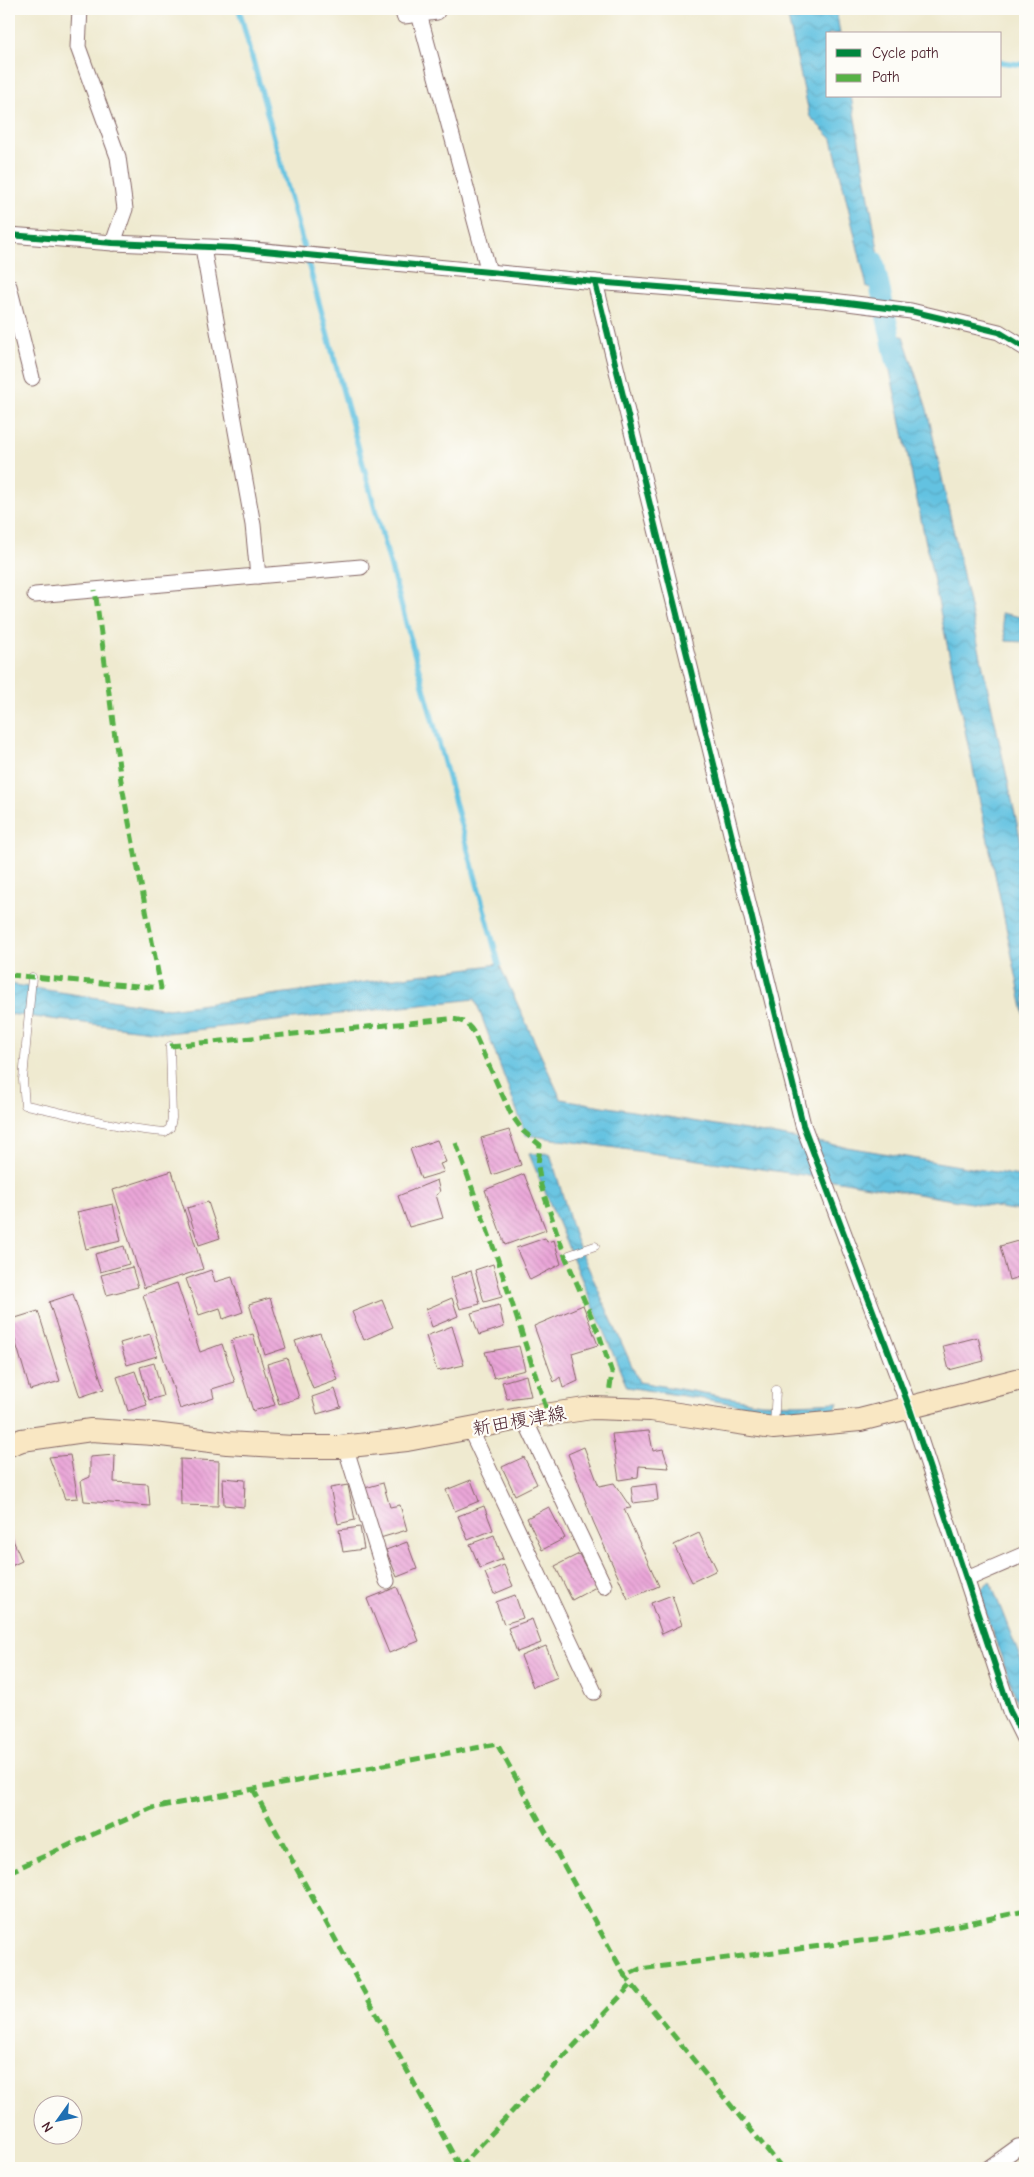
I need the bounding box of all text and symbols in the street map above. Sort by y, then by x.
legend [826,32,1002,98]
text: Cycle path [872,44,939,62]
text: Path [872,68,900,86]
street label: 新田榎津線 [470,1402,568,1440]
north arrow [32,2094,82,2144]
text: N [38,2118,57,2135]

